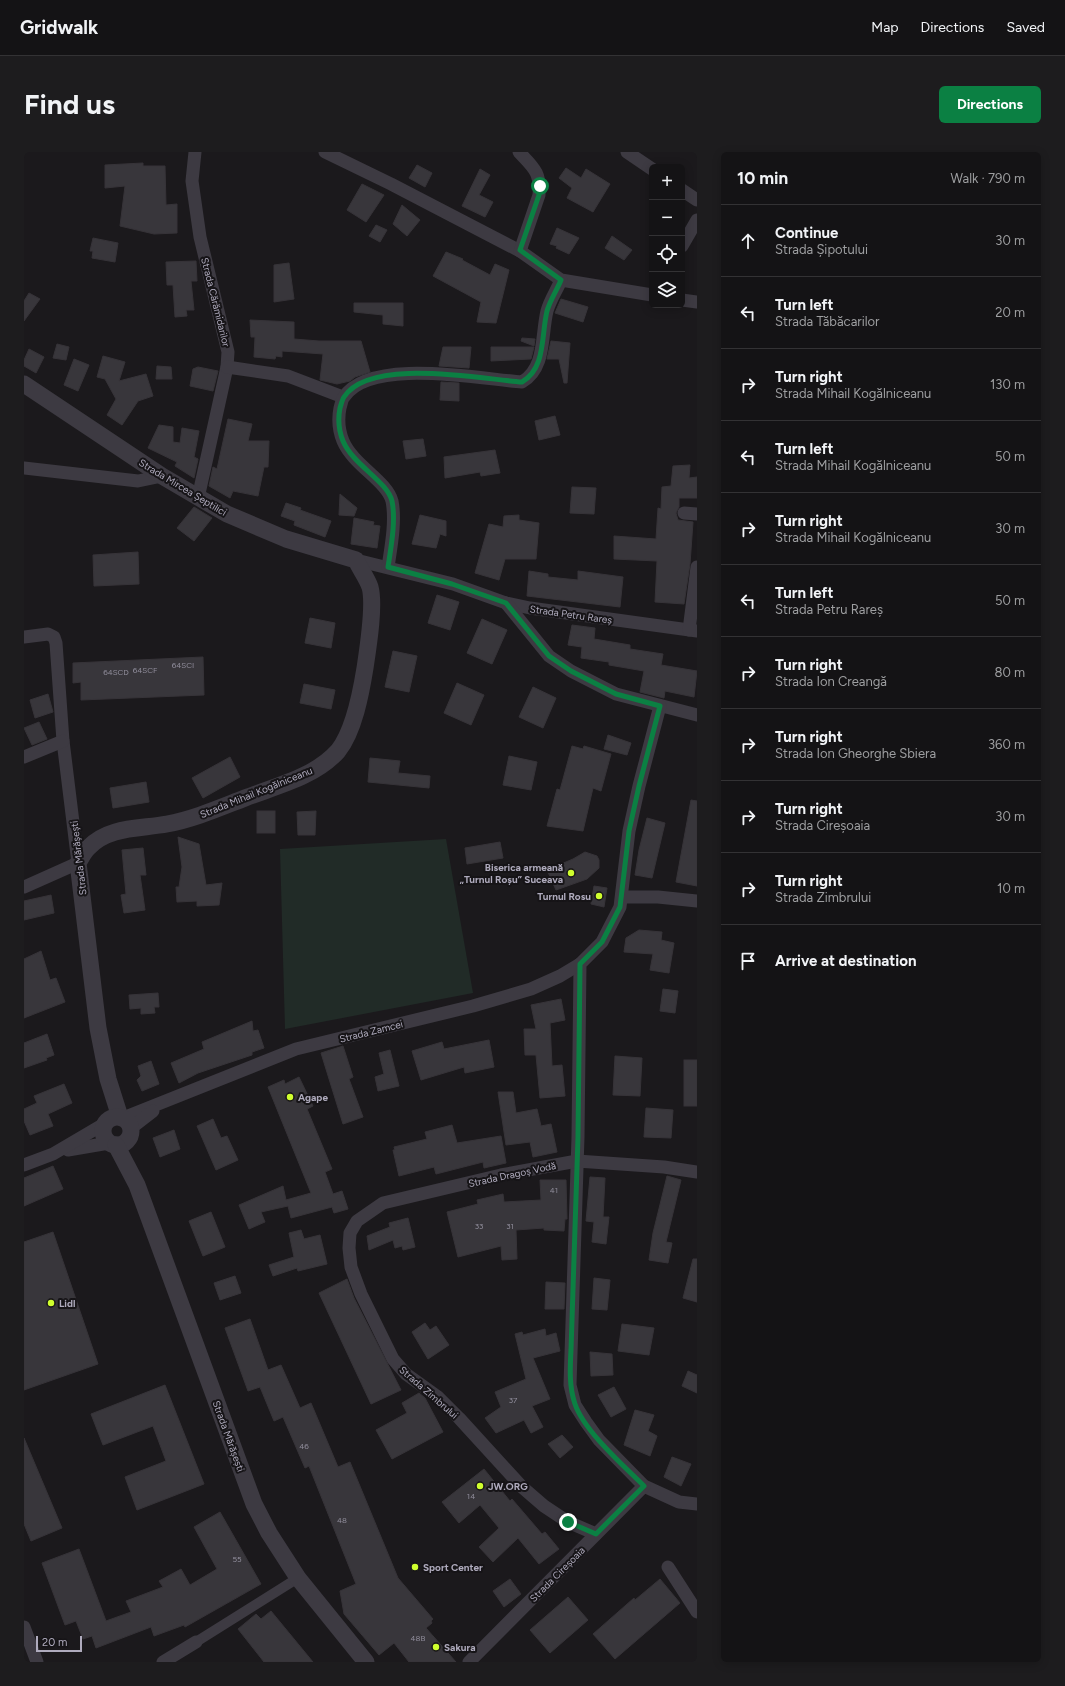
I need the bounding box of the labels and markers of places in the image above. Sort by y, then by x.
place label: Biserica armeană „Turnul Roșu” Suceava [460,861,563,886]
marker: Biserica armeană „Turnul Roșu” Suceava [566,868,576,878]
place label: Turnul Rosu [537,890,591,903]
marker: Turnul Rosu [594,891,604,901]
place label: Agape [298,1091,328,1104]
marker: Agape [285,1092,295,1102]
place label: Lidl [59,1297,75,1310]
marker: Lidl [46,1298,56,1308]
place label: JW.ORG [488,1480,528,1493]
marker: JW.ORG [475,1481,485,1491]
place label: Sport Center [423,1561,483,1574]
marker: Sport Center [410,1562,420,1572]
place label: Sakura [444,1641,476,1654]
marker: Sakura [431,1642,441,1652]

